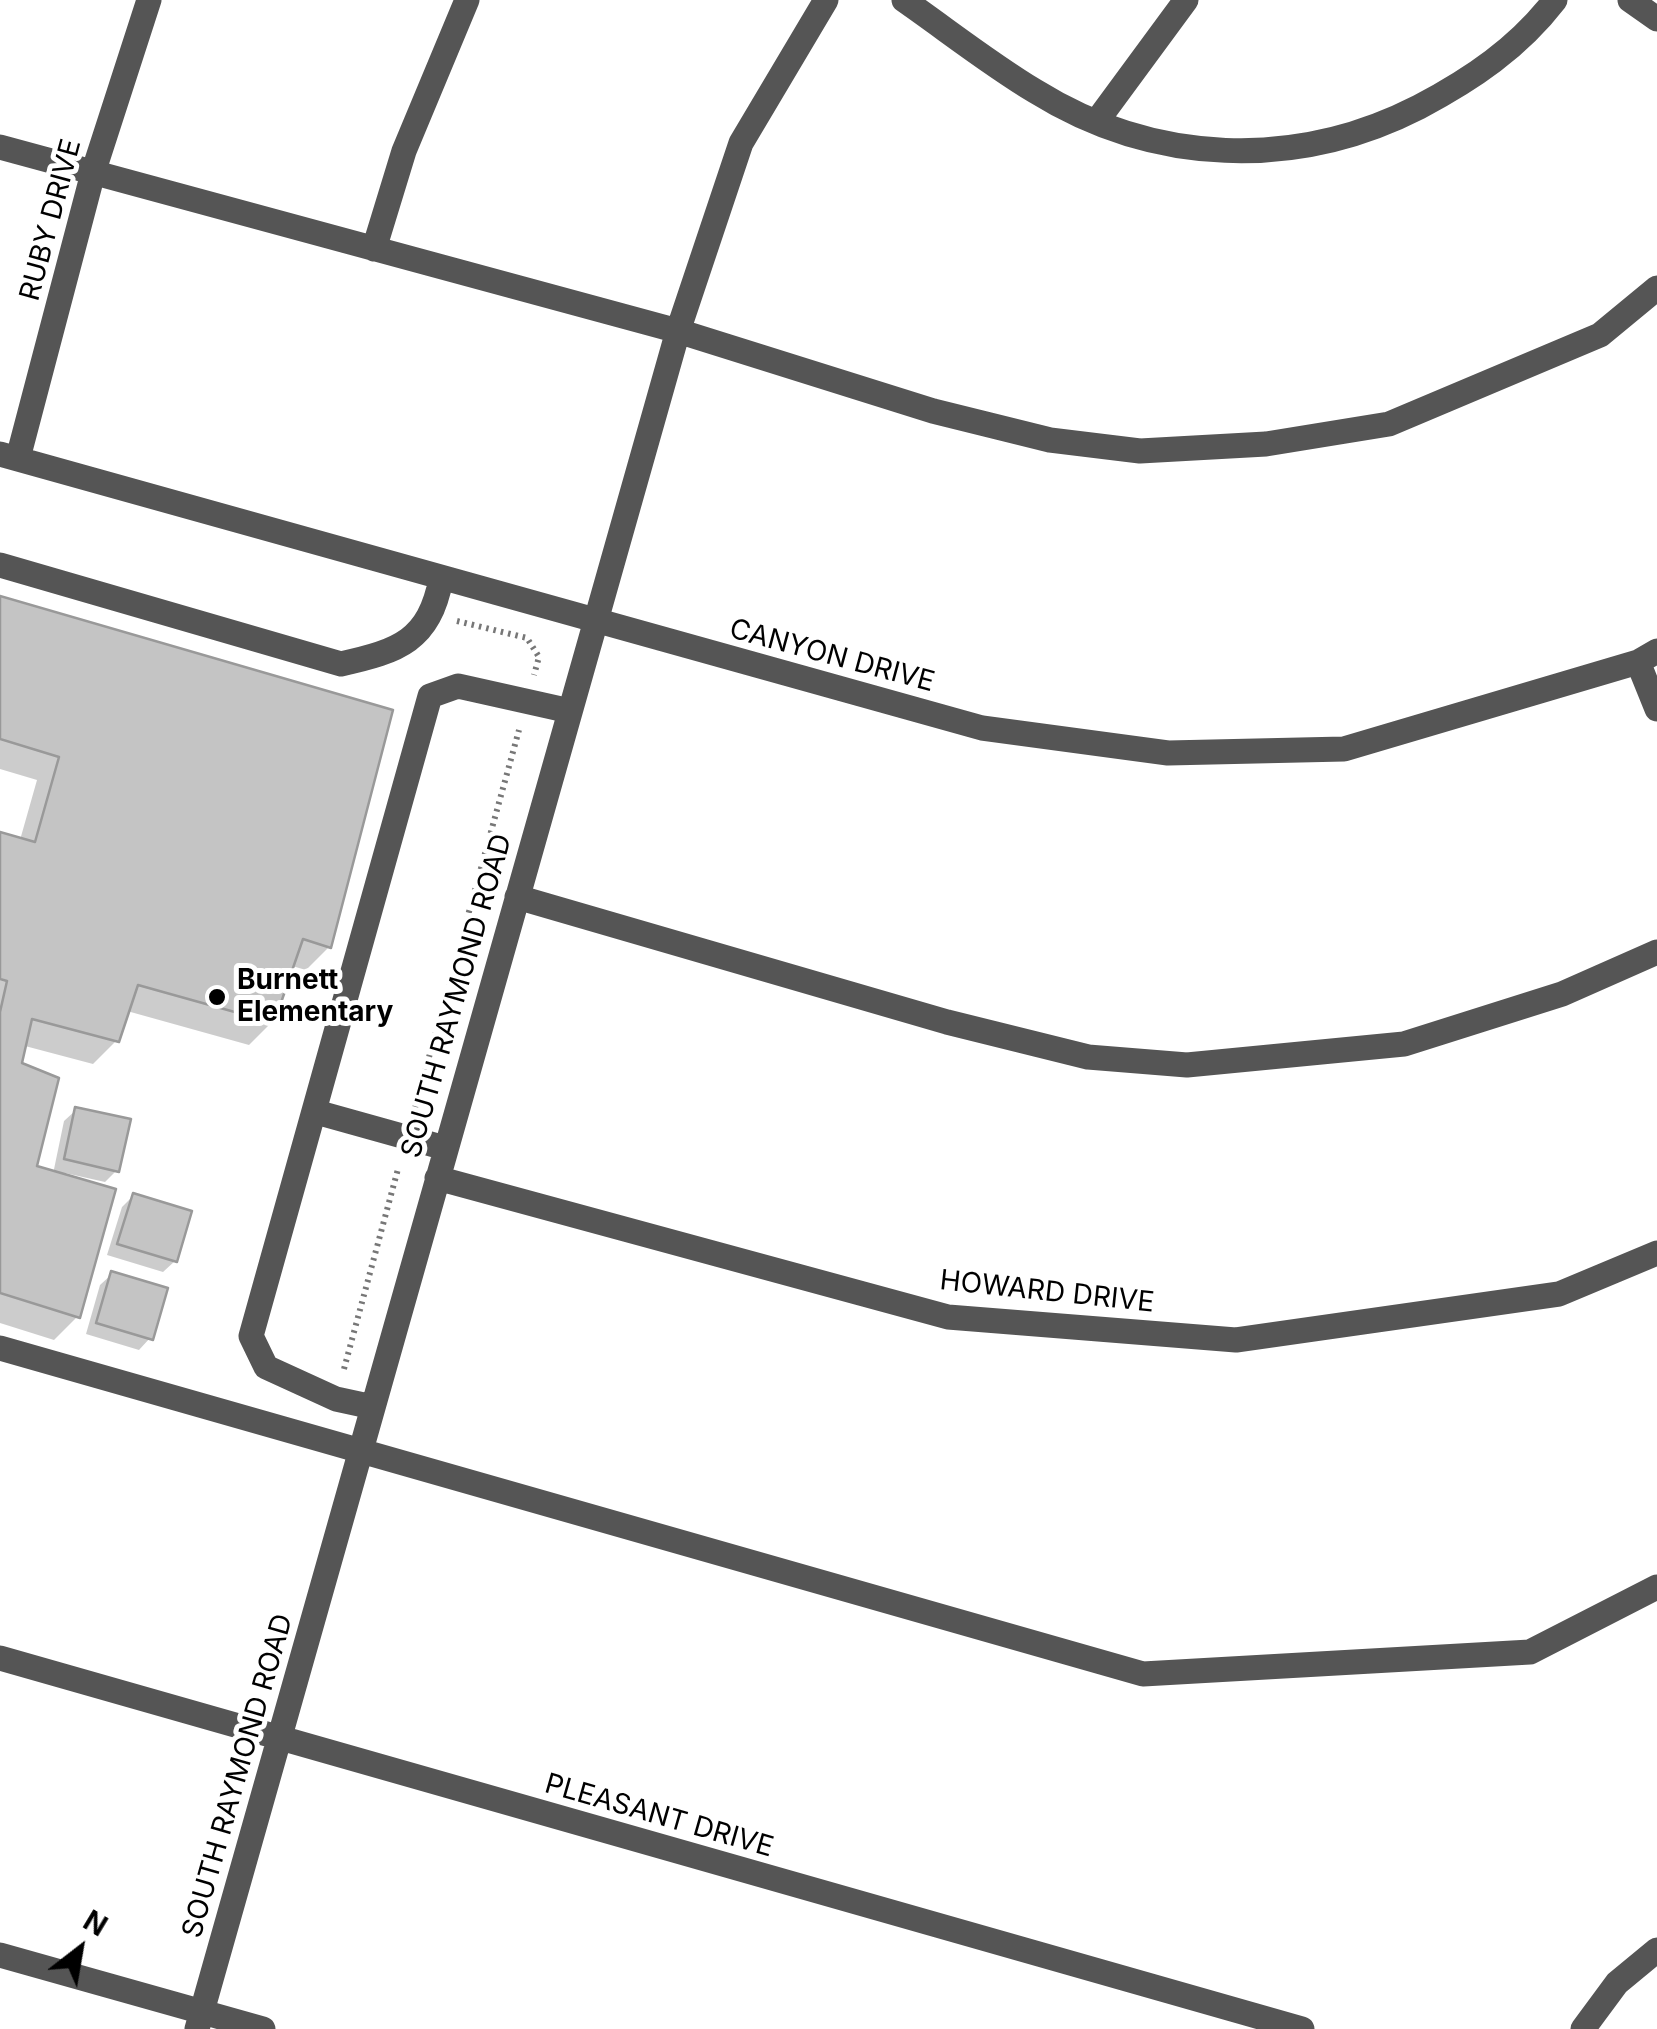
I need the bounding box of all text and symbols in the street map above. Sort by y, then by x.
street label: RUBY DRIVE [13,136,89,304]
street label: CANYON DRIVE [726,613,938,699]
street label: SOUTH RAYMOND ROAD [395,830,519,1162]
place label: Burnett Elementary [237,964,393,1030]
marker: Burnett Elementary [206,986,228,1008]
street label: HOWARD DRIVE [938,1264,1156,1320]
street label: SOUTH RAYMOND ROAD [176,1610,300,1942]
street label: PLEASANT DRIVE [541,1767,777,1865]
north arrow [30,1899,130,1999]
text: N [78,1903,113,1943]

